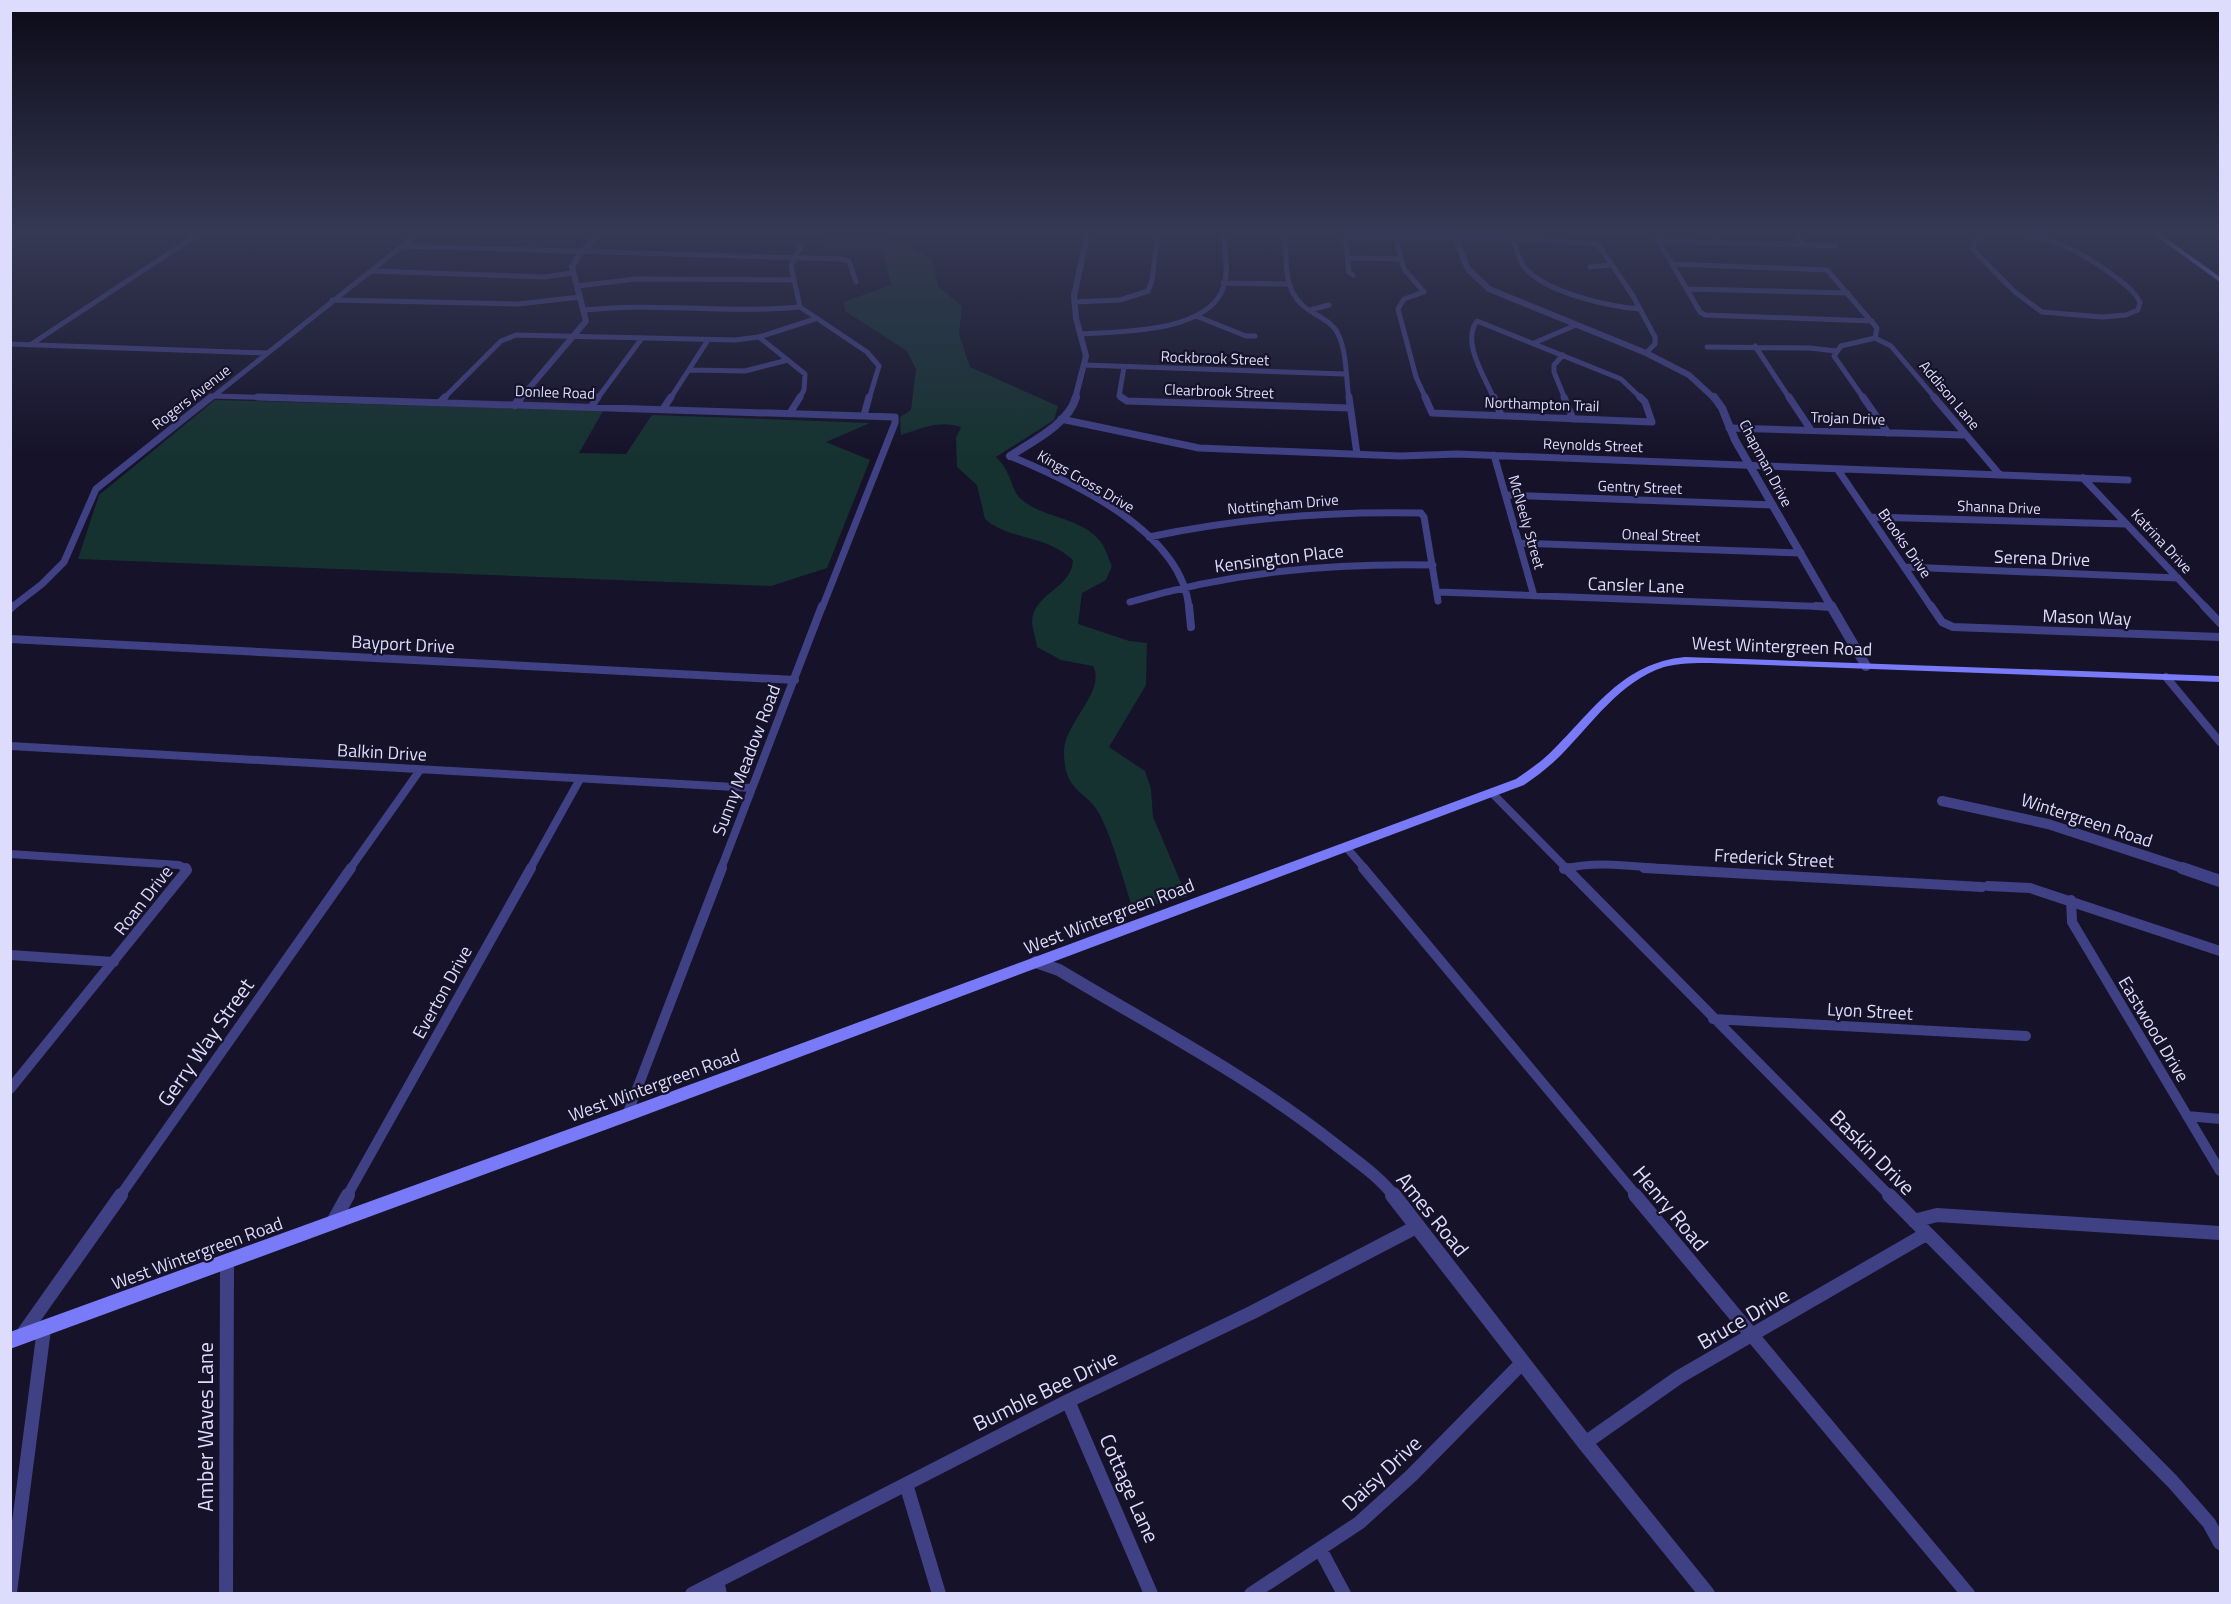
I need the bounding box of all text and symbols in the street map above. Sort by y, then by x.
street label: Rockbrook Street [1160,345,1270,371]
street label: Addison Lane [1914,355,1986,435]
street label: Rogers Avenue [147,359,235,435]
street label: Clearbrook Street [1164,378,1275,404]
street label: Donlee Road [515,379,595,405]
street label: Northampton Trail [1484,391,1600,417]
street label: Trojan Drive [1810,405,1886,431]
street label: Chapman Drive [1733,415,1799,511]
street label: Reynolds Street [1543,432,1644,458]
street label: Kings Cross Drive [1033,444,1139,518]
street label: McNeely Street [1503,472,1552,572]
street label: Gentry Street [1597,474,1683,500]
street label: Nottingham Drive [1226,488,1340,520]
street label: Shanna Drive [1957,494,2041,520]
street label: Brooks Drive [1873,503,1937,583]
street label: Katrina Drive [2126,503,2198,579]
street label: Oneal Street [1621,522,1701,548]
street label: Kensington Place [1213,537,1345,579]
street label: Serena Drive [1994,543,2090,573]
street label: Cansler Lane [1587,570,1685,600]
street label: Mason Way [2042,602,2132,632]
street label: Bayport Drive [351,628,455,660]
street label: West Wintergreen Road [1691,629,1873,663]
street label: Sunny Meadow Road [705,681,787,839]
street label: Balkin Drive [336,736,428,768]
street label: Wintergreen Road [2018,786,2156,854]
street label: Frederick Street [1713,841,1835,875]
street label: Roan Drive [107,859,179,941]
street label: West Wintergreen Road [1020,871,1198,961]
street label: Everton Drive [405,941,479,1043]
street label: Gerry Way Street [149,971,262,1113]
street label: Eastwood Drive [2112,971,2196,1087]
street label: Lyon Street [1826,995,1914,1027]
street label: West Wintergreen Road [565,1041,743,1129]
street label: Baskin Drive [1823,1102,1923,1202]
street label: Henry Road [1625,1158,1717,1258]
street label: Ames Road [1389,1165,1477,1263]
street label: West Wintergreen Road [108,1209,286,1297]
street label: Bruce Drive [1691,1279,1795,1357]
street label: Bumble Bee Drive [967,1341,1123,1439]
street label: Amber Waves Lane [189,1342,221,1512]
street label: Daisy Drive [1334,1428,1428,1518]
street label: Cottage Lane [1092,1429,1168,1547]

